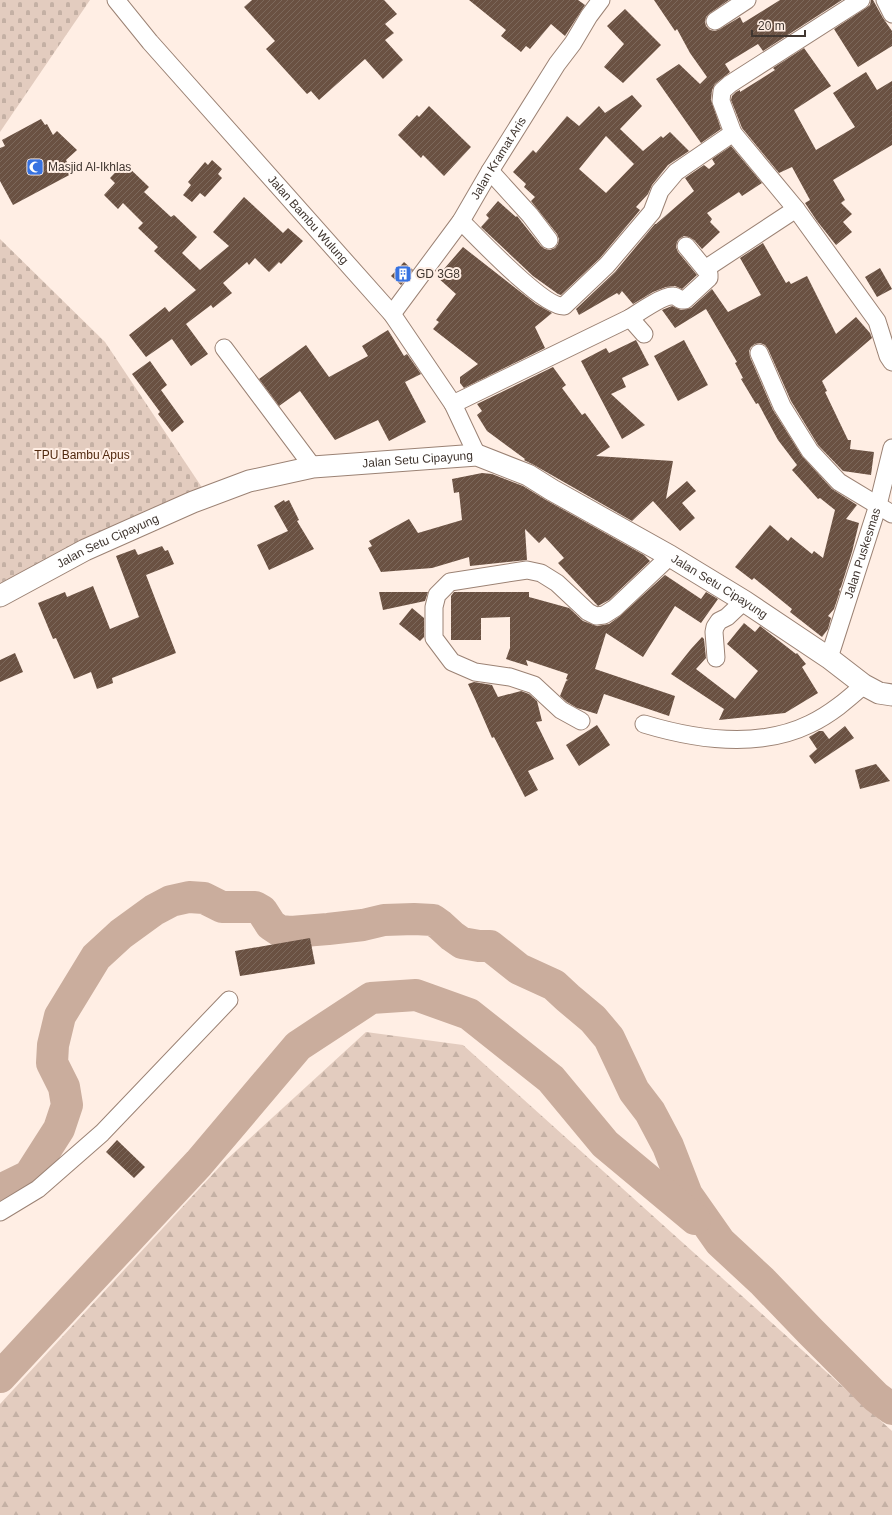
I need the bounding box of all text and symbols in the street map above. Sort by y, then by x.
scale bar [752,12,805,38]
text: 20 m [758,19,785,33]
street label: Jalan Kramat Aris [468,114,529,202]
mosque icon: Masjid Al-Ikhlas [25,157,45,177]
place label: Masjid Al-Ikhlas [48,160,131,174]
street label: Jalan Bambu Wulung [265,173,351,267]
building icon: GD 3G8 [393,264,413,284]
place label: GD 3G8 [416,267,460,281]
park label: TPU Bambu Apus [34,448,130,462]
street label: Jalan Setu Cipayung [362,448,473,470]
street label: Jalan Puskesmas [842,506,884,600]
street label: Jalan Setu Cipayung [54,511,161,571]
street label: Jalan Setu Cipayung [669,551,770,622]

